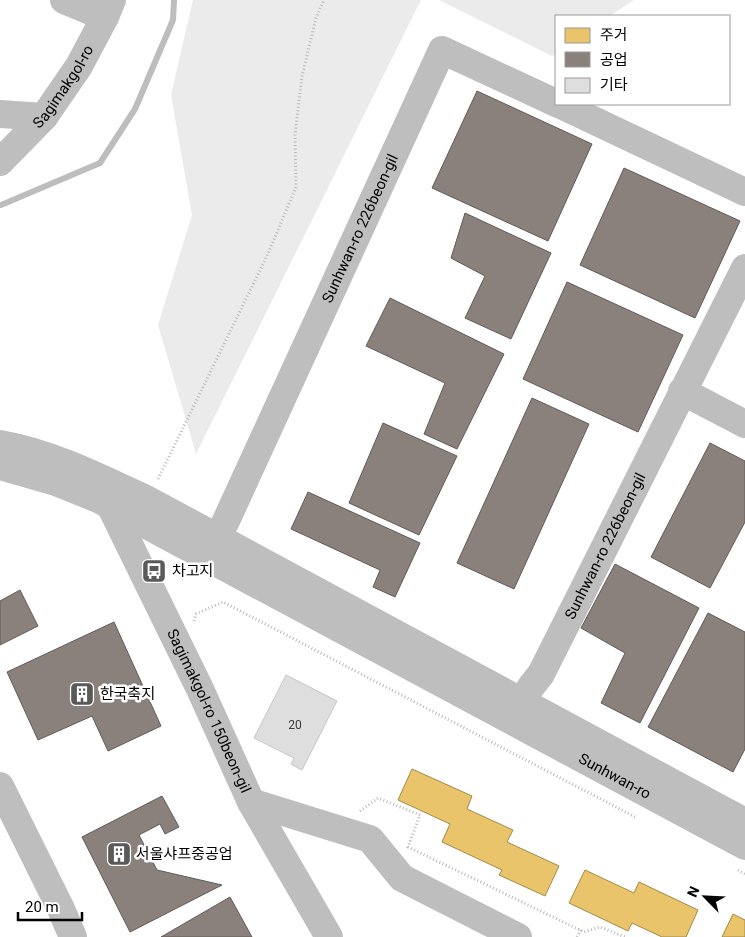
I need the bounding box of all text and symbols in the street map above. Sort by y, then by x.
legend [555,15,730,105]
text: 주거 [600,26,628,44]
street label: Sagimakgol-ro [29,42,97,132]
text: 공업 [600,51,628,69]
text: 기타 [600,76,628,94]
street label: Sunhwan-ro 226beon-gil [318,151,402,306]
street label: Sunhwan-ro 226beon-gil [561,470,650,622]
bus stop icon: 차고지 [141,558,167,584]
place label: 차고지 [172,562,213,580]
street label: Sagimakgol-ro 150beon-gil [163,626,255,796]
building icon: 한국축지 [69,681,95,707]
place label: 한국축지 [100,685,155,703]
house number: 20 [288,718,302,732]
street label: Sunhwan-ro [576,750,654,803]
building icon: 서울샤프중공업 [106,841,132,867]
place label: 서울샤프중공업 [136,845,233,863]
north arrow [680,872,730,922]
text: N [684,884,702,899]
scale bar [18,890,81,922]
text: 20 m [25,898,59,916]

